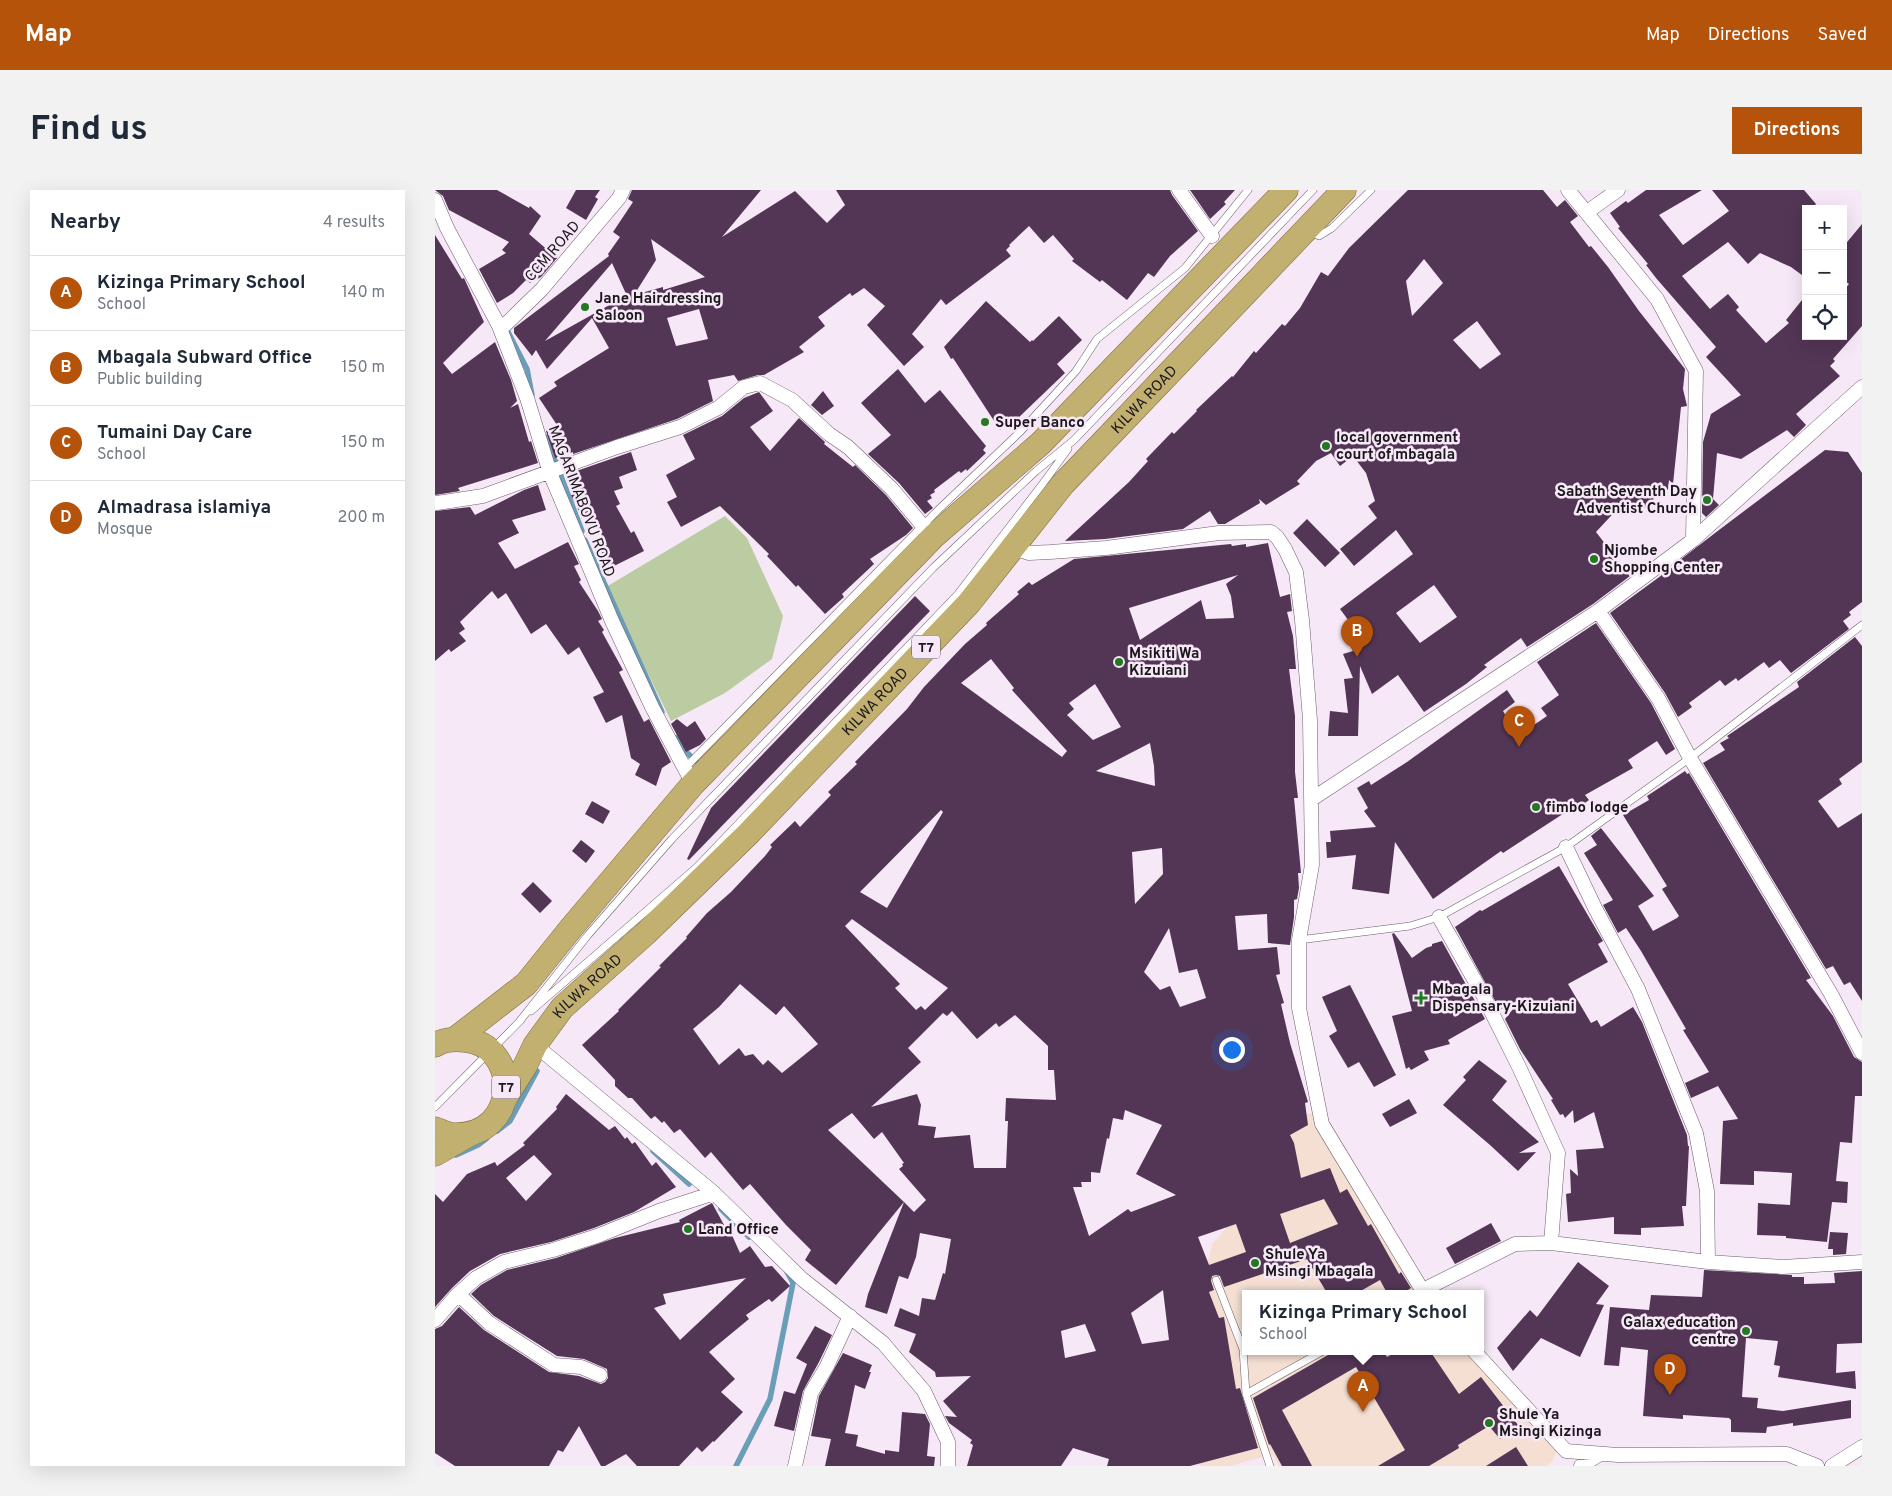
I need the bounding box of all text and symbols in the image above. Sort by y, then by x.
text: Map [25,20,72,50]
text: Map [1646,24,1680,47]
text: Directions [1708,24,1790,47]
text: Saved [1818,24,1867,47]
button: Directions [1732,107,1862,154]
text: Find us [30,108,148,152]
map controls [1802,205,1847,340]
button: + [1802,205,1847,250]
text: Nearby [50,209,121,236]
text: 4 results [323,213,385,233]
street label: CCM ROAD [521,217,585,287]
button: − [1802,250,1847,295]
text: Kizinga Primary School [97,271,306,295]
text: A [60,283,72,303]
text: 140 m [342,283,385,303]
place label: Jane Hairdressing Saloon [595,290,722,326]
text: School [97,295,146,315]
button: locate [1802,295,1847,340]
marker: Jane Hairdressing Saloon [579,301,591,313]
text: Mbagala Subward Office [97,346,312,370]
text: B [60,358,72,378]
text: 150 m [342,358,385,378]
street label: KILWA ROAD [1108,362,1182,439]
text: Public building [97,370,202,390]
place label: Super Banco [995,414,1085,433]
marker: Super Banco [979,416,991,428]
text: Tumaini Day Care [97,421,252,445]
street label: MAGARIMABOVU ROAD [543,423,618,580]
place label: local government court of mbagala [1336,429,1458,465]
text: C [61,433,71,453]
text: 150 m [342,433,385,453]
marker: local government court of mbagala [1320,440,1332,452]
text: School [97,445,146,465]
place label: Sabath Seventh Day Adventist Church [1557,483,1697,519]
marker: Sabath Seventh Day Adventist Church [1701,494,1713,506]
text: Almadrasa islamiya [97,496,271,520]
text: D [60,508,72,528]
text: 200 m [337,508,385,528]
text: Mosque [97,520,153,540]
place label: Njombe Shopping Center [1604,542,1721,578]
marker: Njombe Shopping Center [1588,553,1600,565]
pin: B [1341,616,1373,657]
road number: T7 [912,636,940,658]
place label: Msikiti Wa Kizuiani [1129,645,1199,681]
marker: Msikiti Wa Kizuiani [1113,656,1125,668]
street label: KILWA ROAD [839,664,913,741]
pin: C [1503,706,1535,747]
place label: fimbo lodge [1546,799,1628,818]
marker: fimbo lodge [1530,801,1542,813]
street label: KILWA ROAD [549,951,627,1023]
place label: Mbagala Dispensary-Kizuiani [1432,981,1575,1017]
marker: Mbagala Dispensary-Kizuiani [1414,991,1428,1005]
your location [1219,1037,1245,1063]
road number: T7 [492,1076,520,1099]
place label: Land Office [698,1221,779,1240]
marker: Land Office [682,1223,694,1235]
place label: Shule Ya Msingi Mbagala [1265,1246,1373,1282]
marker: Shule Ya Msingi Mbagala [1249,1257,1261,1269]
popup [1242,1290,1484,1355]
text: Kizinga Primary School [1259,1301,1467,1325]
place label: Galax education centre [1623,1314,1736,1350]
text: School [1259,1325,1308,1345]
marker: Galax education centre [1740,1325,1752,1337]
pin: D [1654,1354,1686,1395]
pin: A [1347,1371,1379,1412]
place label: Shule Ya Msingi Kizinga [1499,1406,1602,1442]
marker: Shule Ya Msingi Kizinga [1483,1417,1495,1429]

